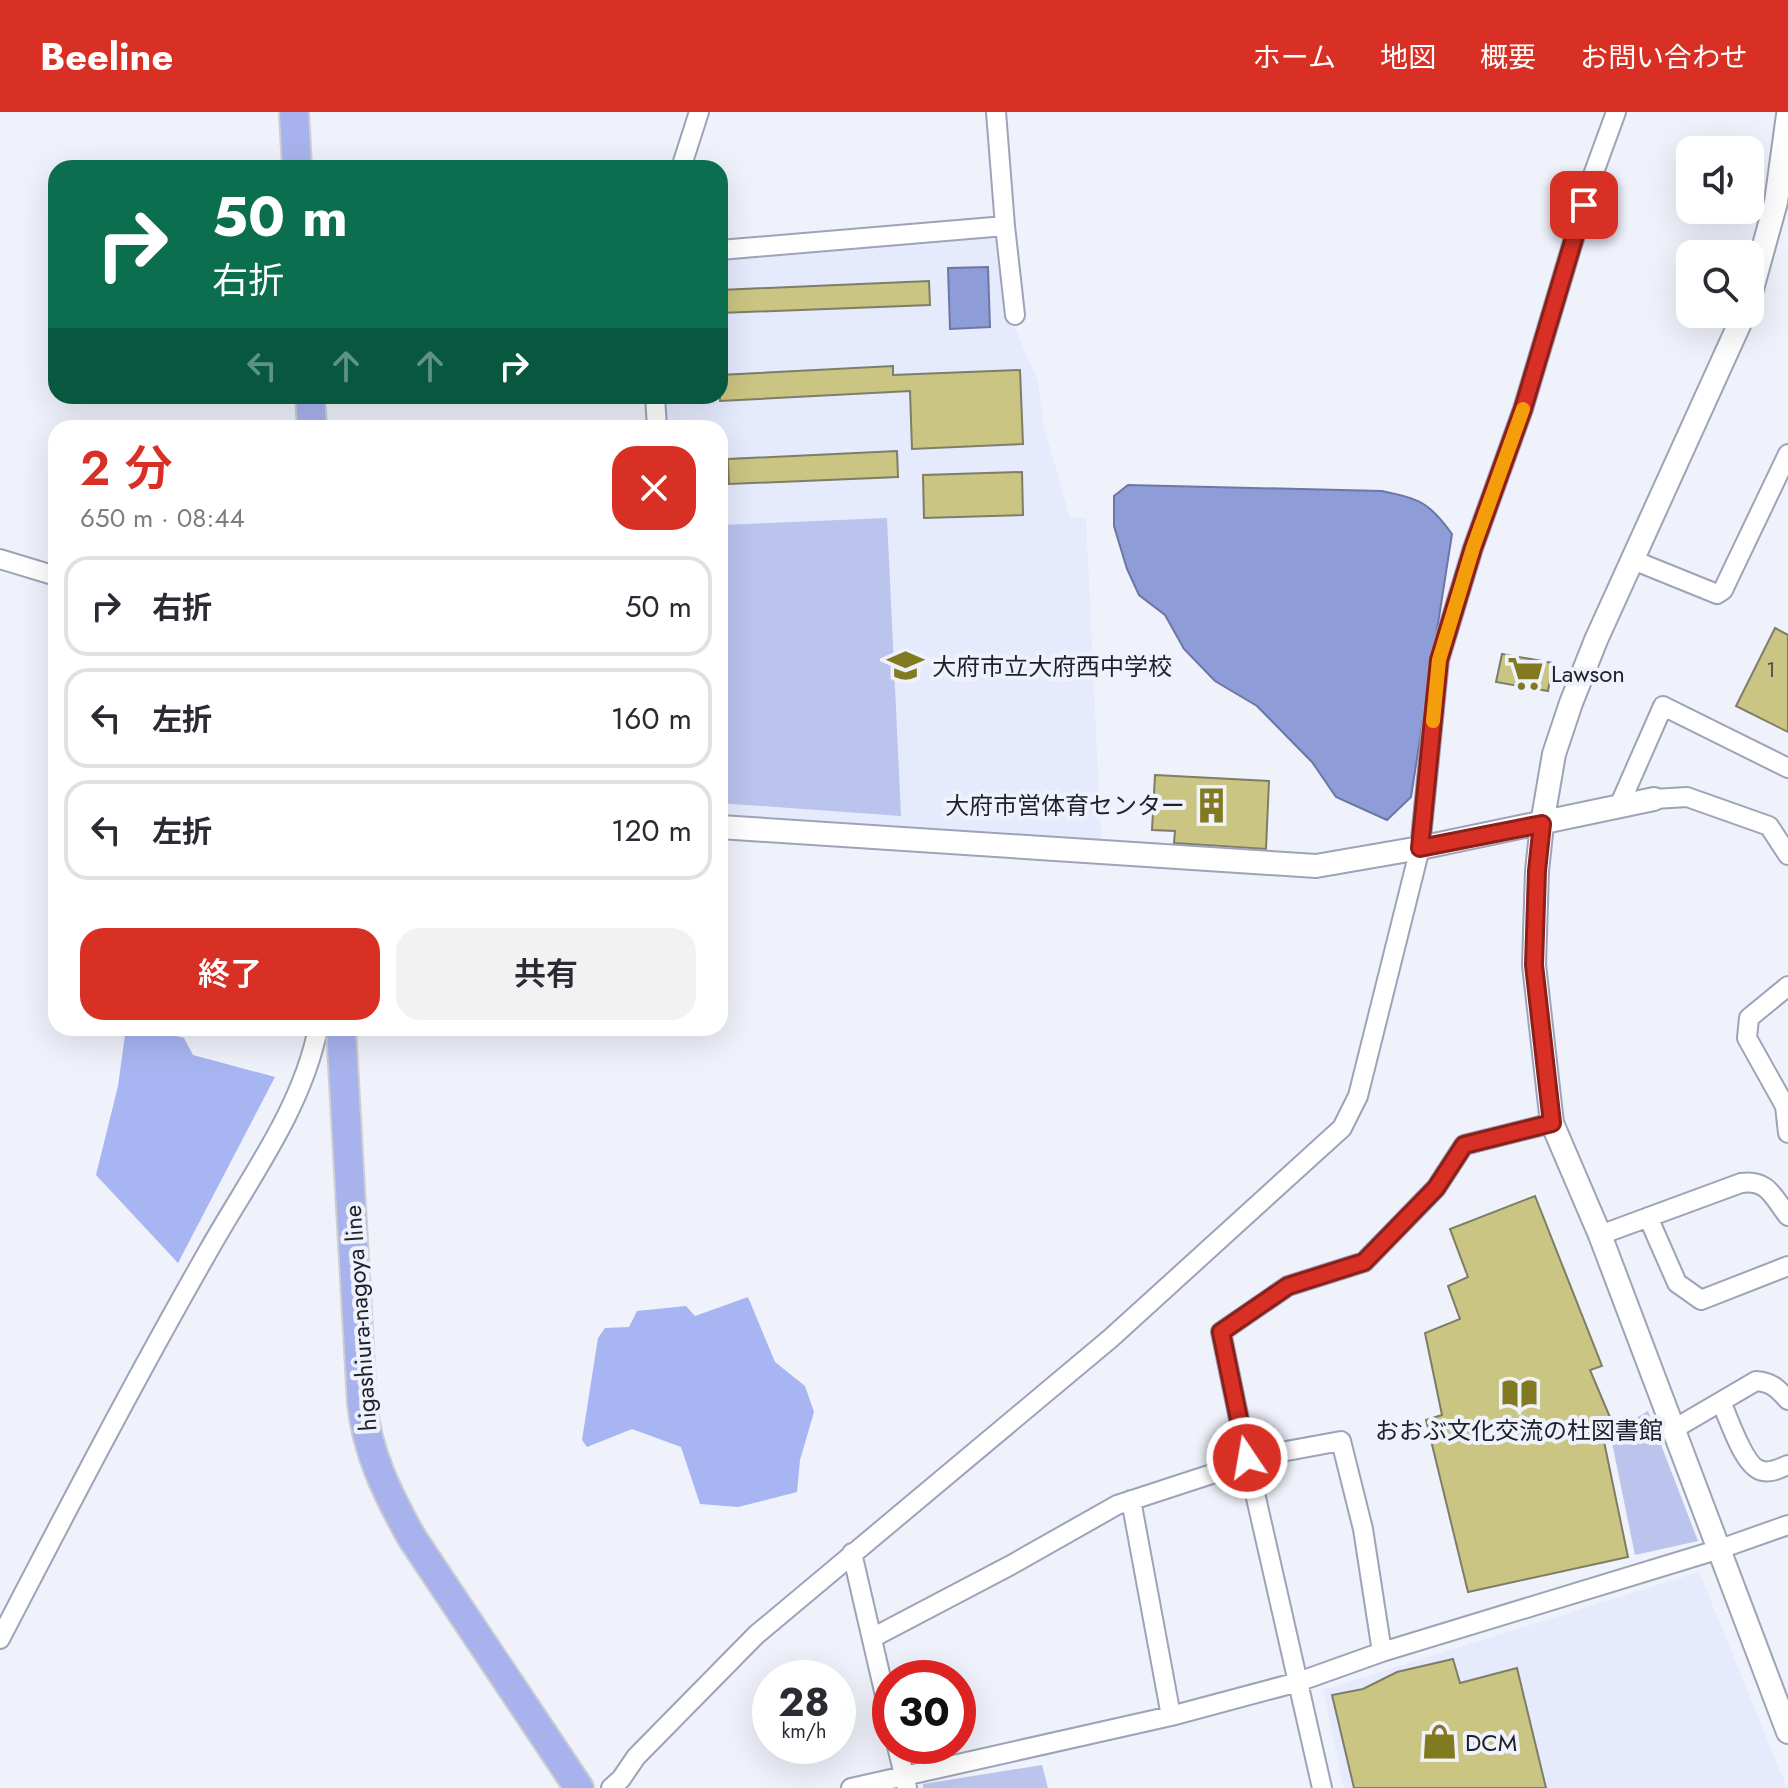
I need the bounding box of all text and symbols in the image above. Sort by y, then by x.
text: Beeline [40,29,173,84]
text: ホーム [1253,37,1336,78]
text: 地図 [1380,37,1436,78]
text: 概要 [1480,37,1536,78]
text: お問い合わせ [1580,37,1748,78]
map controls [1676,136,1764,328]
button: sound [1676,136,1764,224]
pin [1550,171,1618,239]
text: 50 m [212,176,348,257]
icon: arrive [1562,183,1606,227]
icon: right [80,192,184,296]
button: search [1676,240,1764,328]
text: 右折 [212,254,284,306]
icon: left [240,344,284,388]
icon: ahead [324,344,368,388]
icon: ahead [408,344,452,388]
icon: right [492,344,536,388]
text: 2 分 [80,434,173,503]
button: close [612,446,696,530]
text: 650 m · 08:44 [80,499,245,537]
icon: right [84,584,128,628]
text: 50 m [625,585,692,628]
text: 右折 [152,586,212,629]
school or university icon: 大府市立大府西中学校 [887,647,925,685]
place label: 大府市立大府西中学校 [932,649,1172,684]
supermarket icon: Lawson [1506,654,1544,692]
place label: Lawson [1551,656,1625,691]
house number: 1 [1767,656,1776,685]
icon: left [84,696,128,740]
text: 160 m [611,697,692,740]
text: 左折 [152,698,212,741]
building icon: 大府市営体育センター [1192,786,1230,824]
place label: 大府市営体育センター [945,788,1185,823]
icon: left [84,808,128,852]
text: 120 m [611,809,692,852]
text: 左折 [152,810,212,853]
button: 終了 [80,928,380,1020]
button: 共有 [396,928,696,1020]
street label: higashiura-nagoya line [335,1204,385,1432]
library icon: おおぶ文化交流の杜図書館 [1500,1374,1538,1412]
place label: おおぶ文化交流の杜図書館 [1375,1413,1663,1448]
position arrow [1205,1416,1289,1500]
speed limit sign: 30 [872,1660,976,1764]
text: 28 [778,1673,830,1731]
text: km/h [781,1717,827,1746]
shop icon: DCM [1420,1723,1458,1761]
place label: DCM [1465,1725,1517,1760]

